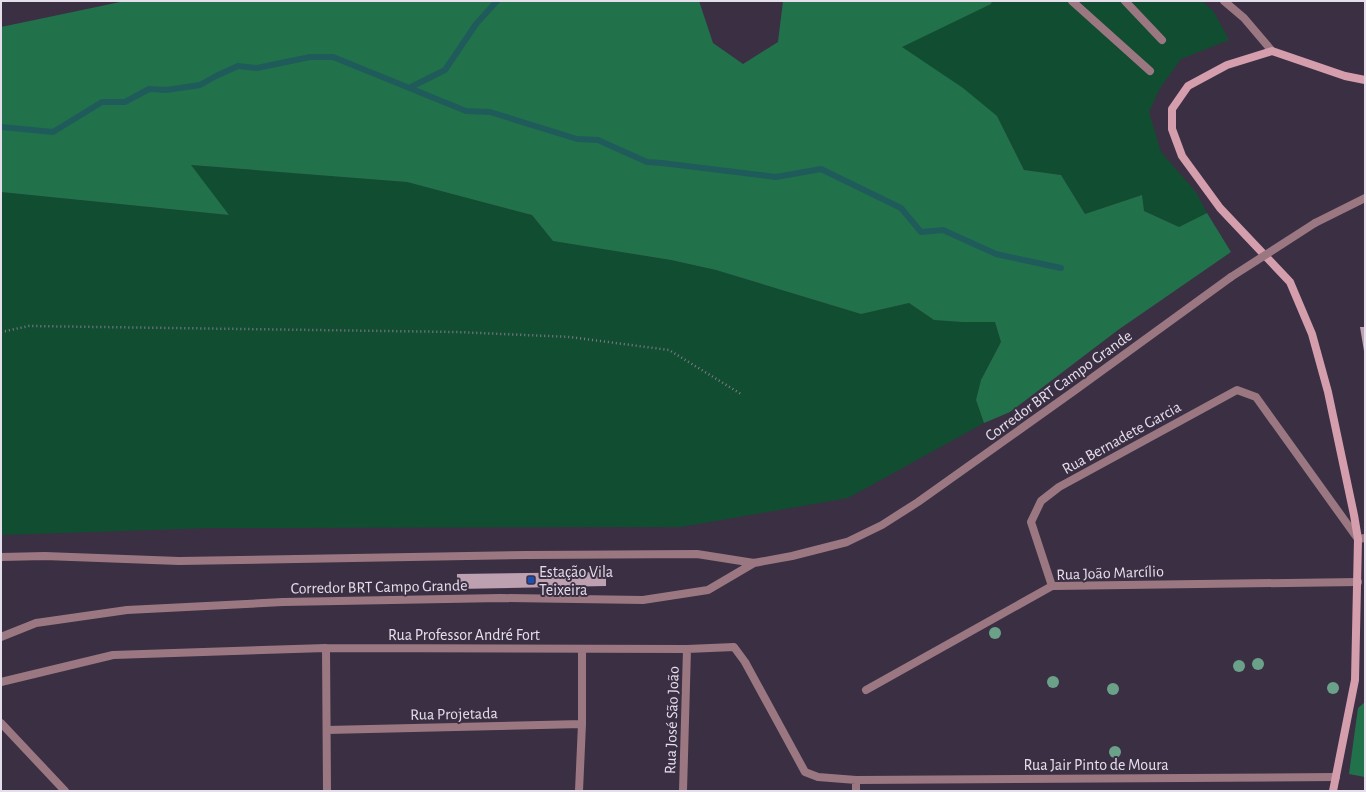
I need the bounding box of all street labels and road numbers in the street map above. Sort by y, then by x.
street label: Corredor BRT Campo Grande [982,327,1135,444]
street label: Rua Bernadete Garcia [1059,399,1184,477]
street label: Rua João Marcílio [1056,563,1164,583]
street label: Corredor BRT Campo Grande [290,577,468,597]
street label: Rua Professor André Fort [388,627,540,643]
street label: Rua José São João [662,666,682,774]
street label: Rua Projetada [410,705,498,724]
street label: Rua Jair Pinto de Moura [1023,757,1169,773]

